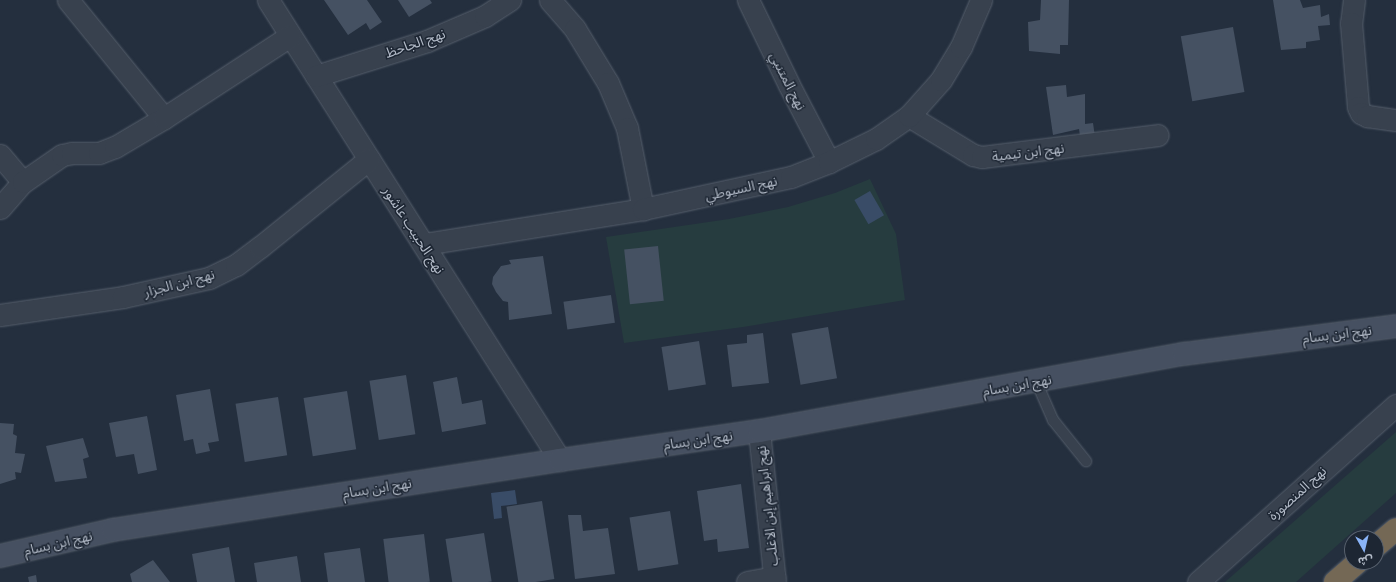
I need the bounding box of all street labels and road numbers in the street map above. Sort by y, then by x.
street label: نهج الجاحظ [383,25,447,61]
street label: نهج المتنبي [766,49,810,113]
street label: نهج ابن تيمية [991,139,1065,165]
street label: نهج السيوطي [703,172,779,204]
street label: نهج الحبيب عاشور [379,183,449,277]
street label: نهج ابن الجزار [142,265,216,301]
street label: نهج ابن بسام [1301,321,1373,347]
street label: نهج ابن بسام [981,371,1053,399]
street label: نهج ابن بسام [662,427,734,453]
street label: نهج ابراهيم إبن الاغلب [752,445,782,567]
street label: نهج المنصورة [1264,462,1330,524]
street label: نهج ابن بسام [341,474,413,502]
street label: نهج ابن بسام [22,527,94,559]

